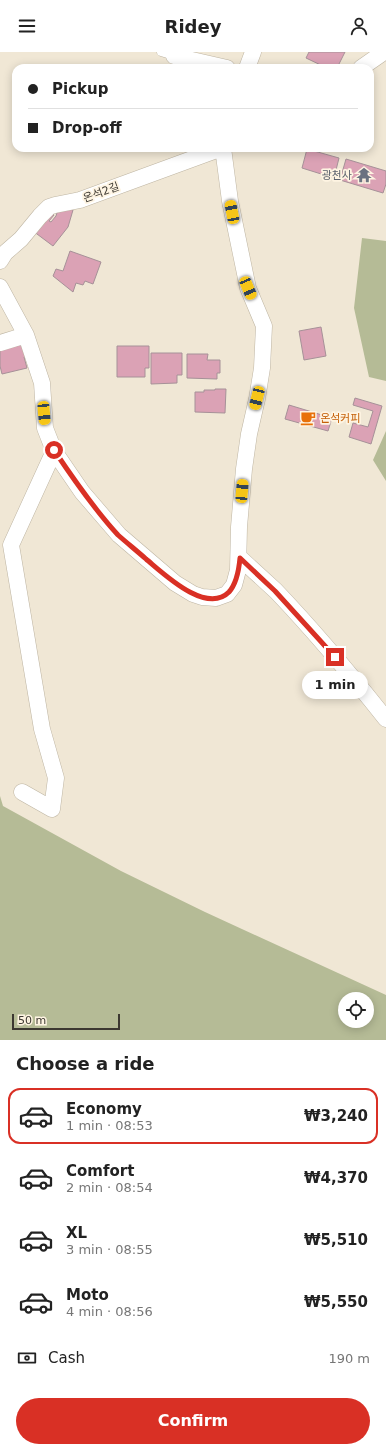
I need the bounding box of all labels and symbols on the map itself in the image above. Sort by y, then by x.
temple icon: 광천사 [355,166,373,184]
place label: 광천사 [322,169,352,182]
street label: 온석2길 [81,180,121,205]
car [224,199,240,225]
car [238,275,258,301]
car [248,385,266,411]
car [37,401,51,425]
cafe icon: 온석커피 [299,409,317,427]
place label: 온석커피 [320,412,360,425]
route start [45,441,63,459]
car [235,479,249,503]
route end [326,648,344,666]
callout: 1 min [302,671,368,699]
scale bar [12,1012,120,1031]

